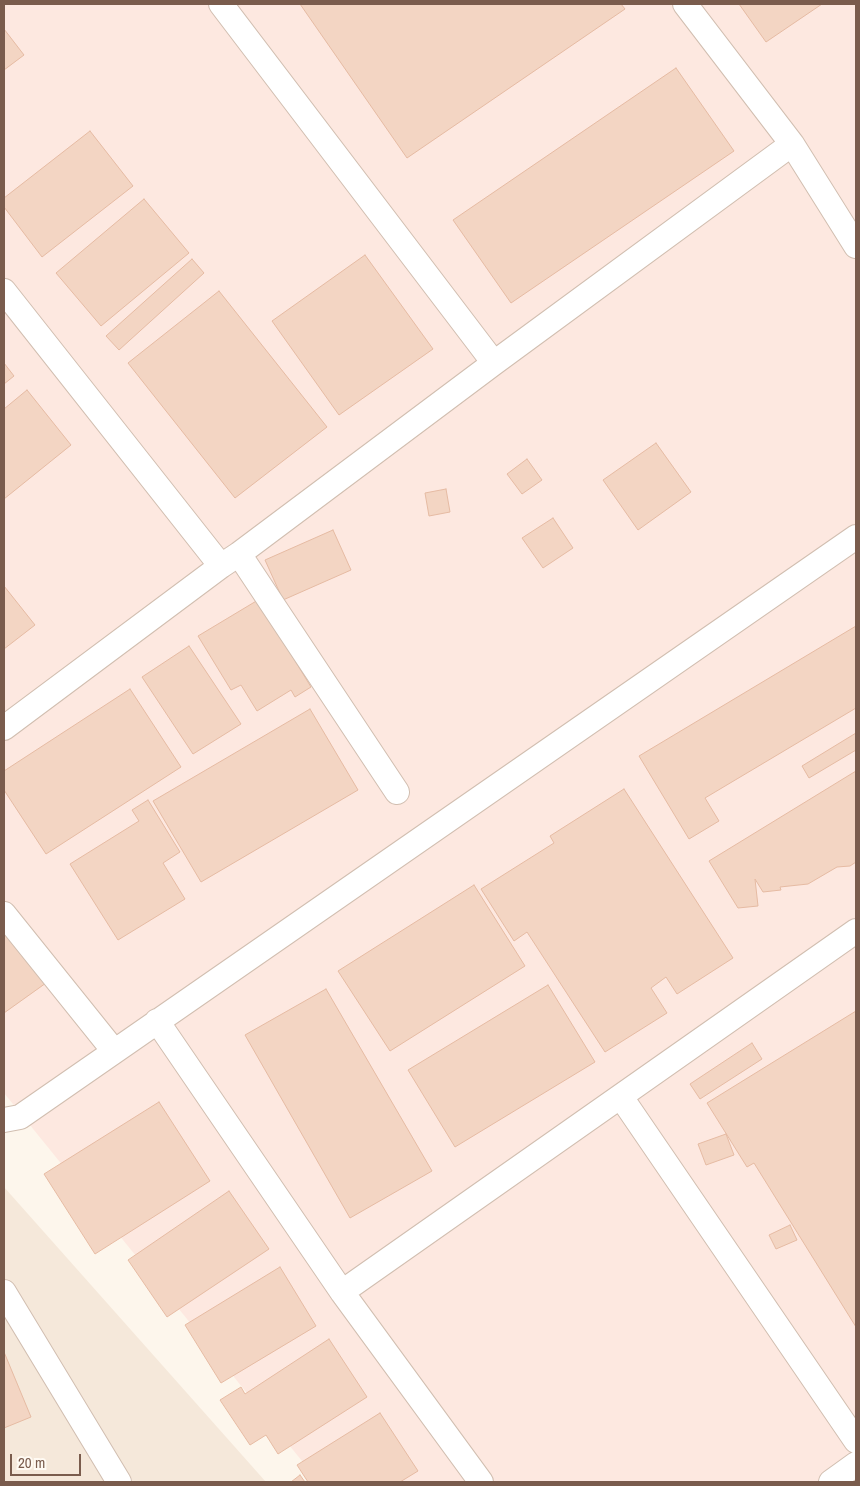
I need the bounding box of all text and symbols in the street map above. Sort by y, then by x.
scale bar [12,1444,84,1476]
text: 20 m [18,1452,45,1473]

